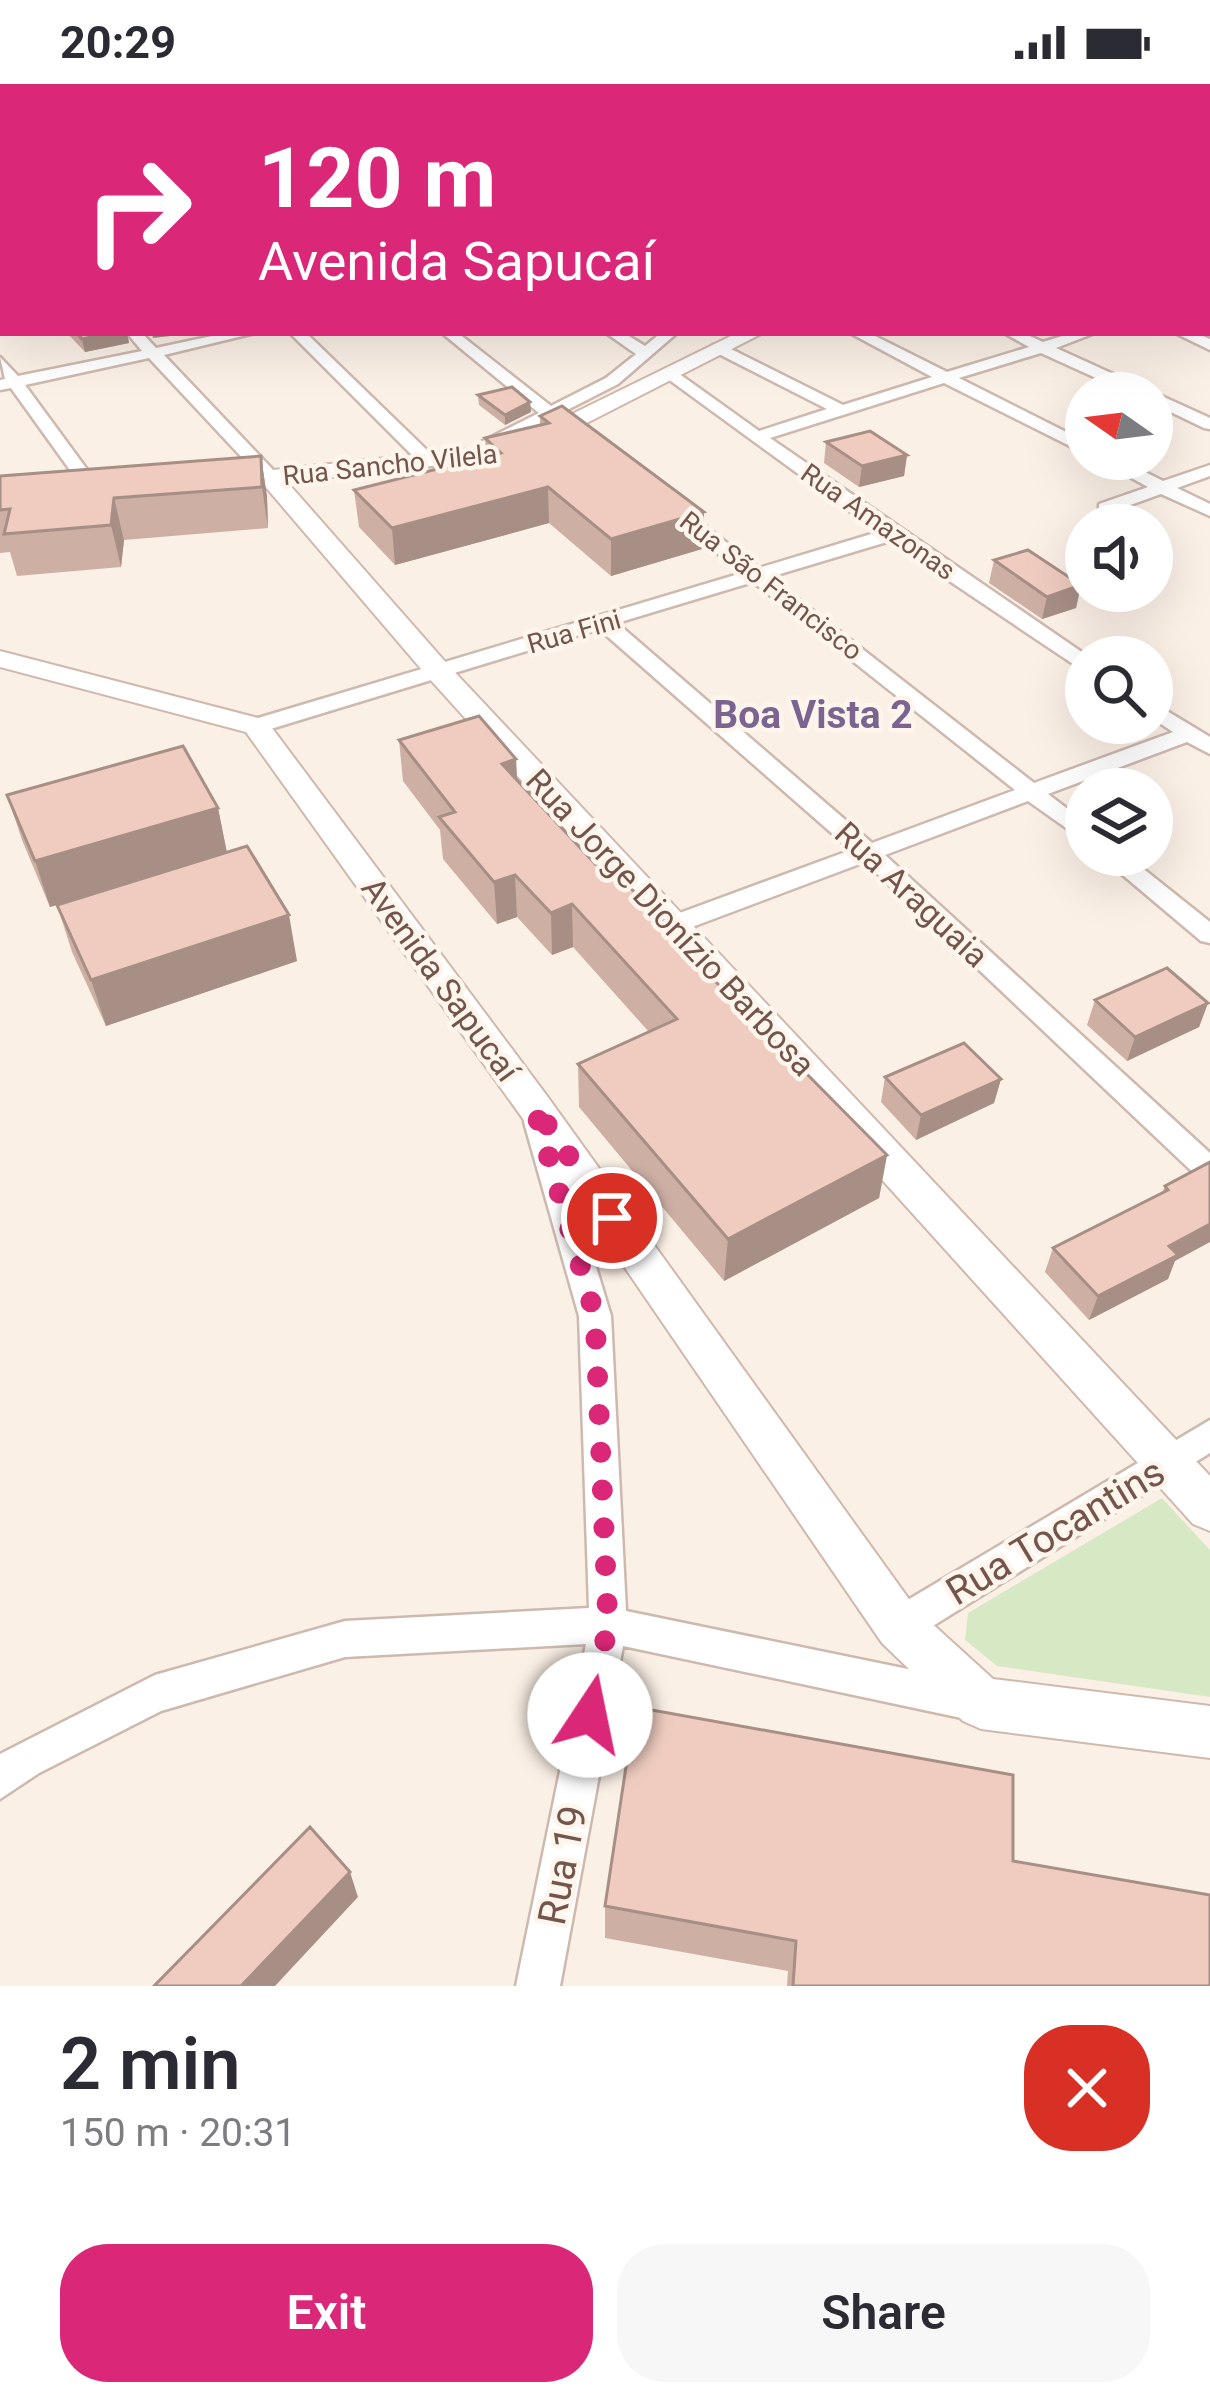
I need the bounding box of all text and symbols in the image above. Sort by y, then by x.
text: 20:29 [60,16,176,69]
text: 120 m [258,129,496,228]
icon: right [60,132,216,288]
text: Avenida Sapucaí [258,230,655,293]
north arrow [1065,372,1173,480]
map controls [1065,372,1173,876]
street label: Rua Sancho Vilela [281,438,499,492]
street label: Rua Amazonas [795,457,961,587]
button: sound [1065,504,1173,612]
street label: Rua São Francisco [673,505,869,667]
street label: Rua Fini [524,603,624,661]
button: search [1065,636,1173,744]
district label: Boa Vista 2 [713,692,913,738]
street label: Rua Jorge Dionízio Barbosa [518,761,823,1084]
button: layers [1065,768,1173,876]
street label: Rua Araguaia [827,813,996,975]
street label: Avenida Sapucaí [354,870,529,1090]
pin [561,1167,663,1269]
icon: arrive [579,1185,645,1251]
street label: Rua Tocantins [938,1449,1173,1615]
position arrow [527,1652,653,1778]
street label: Rua 19 [529,1802,597,1929]
text: 2 min [60,2022,241,2107]
button: close [1024,2025,1150,2151]
text: 150 m · 20:31 [60,2110,296,2156]
button: Exit [60,2244,593,2382]
button: Share [617,2244,1150,2382]

